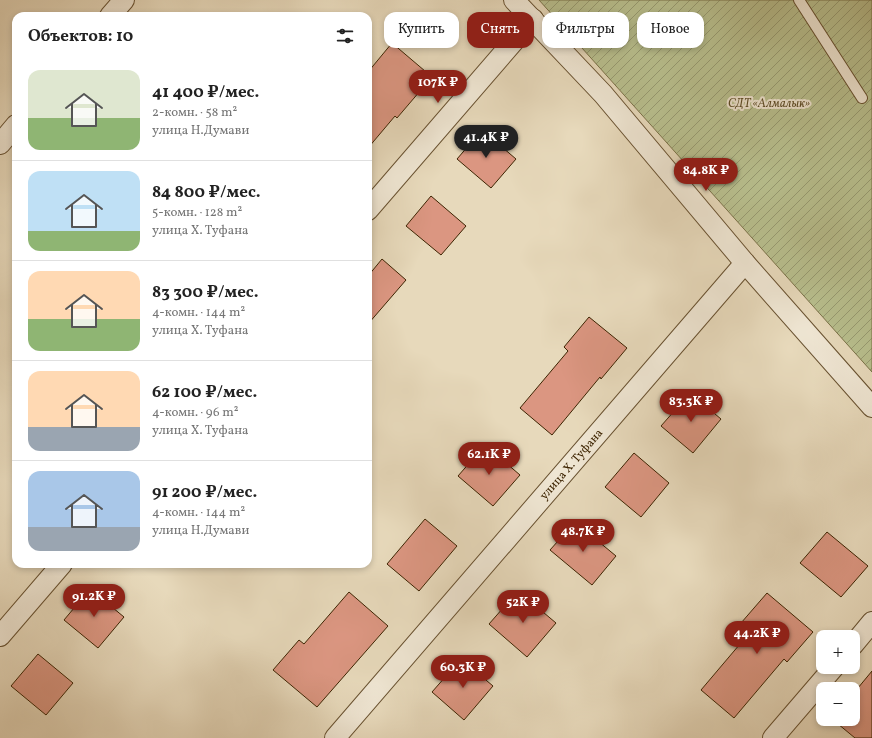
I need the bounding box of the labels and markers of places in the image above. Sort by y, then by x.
pin: 107K ₽ [405,70,471,104]
pin: 41.4K ₽ [449,125,523,159]
pin: 84.8K ₽ [669,158,743,192]
pin: 83.3K ₽ [654,389,728,423]
pin: 62.1K ₽ [452,442,526,476]
pin: 48.7K ₽ [546,519,620,553]
pin: 91.2K ₽ [57,584,131,618]
pin: 52K ₽ [495,590,551,624]
pin: 44.2K ₽ [720,621,794,655]
pin: 60.3K ₽ [426,655,500,689]

